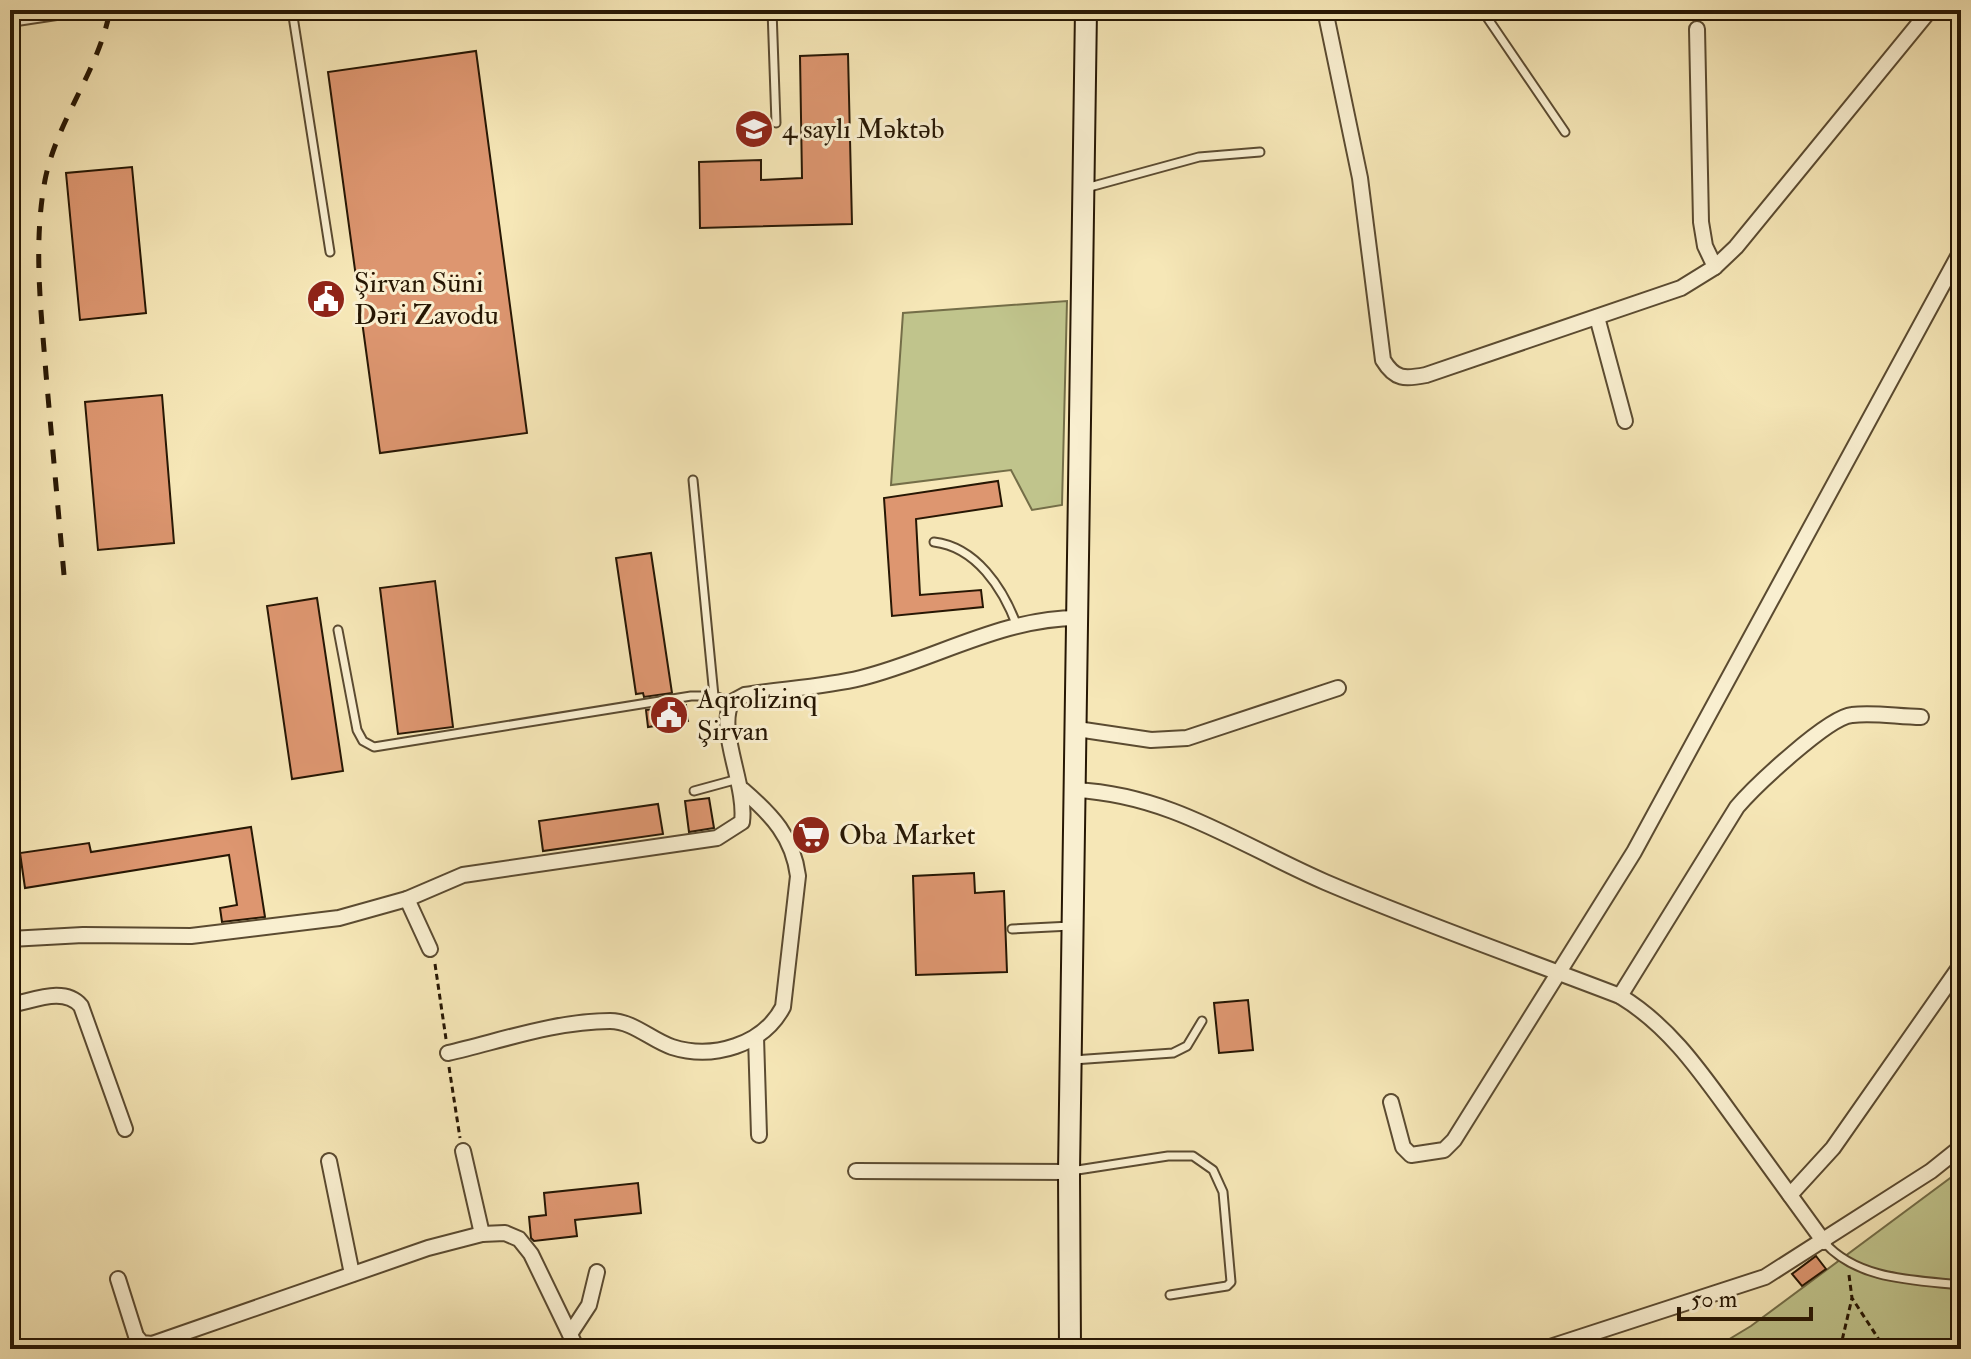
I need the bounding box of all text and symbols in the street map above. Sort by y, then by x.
school or university icon: 4 saylı Məktəb [733,108,775,150]
place label: 4 saylı Məktəb [782,112,944,147]
place label: Şirvan Süni Dəri Zavodu [354,266,499,333]
public building icon: Şirvan Süni Dəri Zavodu [305,278,347,320]
place label: Aqrolizinq Şirvan [696,682,818,749]
public building icon: Aqrolizinq Şirvan [648,694,690,736]
supermarket icon: Oba Market [790,814,832,856]
place label: Oba Market [839,818,975,853]
scale bar [1679,1271,1811,1321]
text: 50 m [1691,1284,1738,1315]

